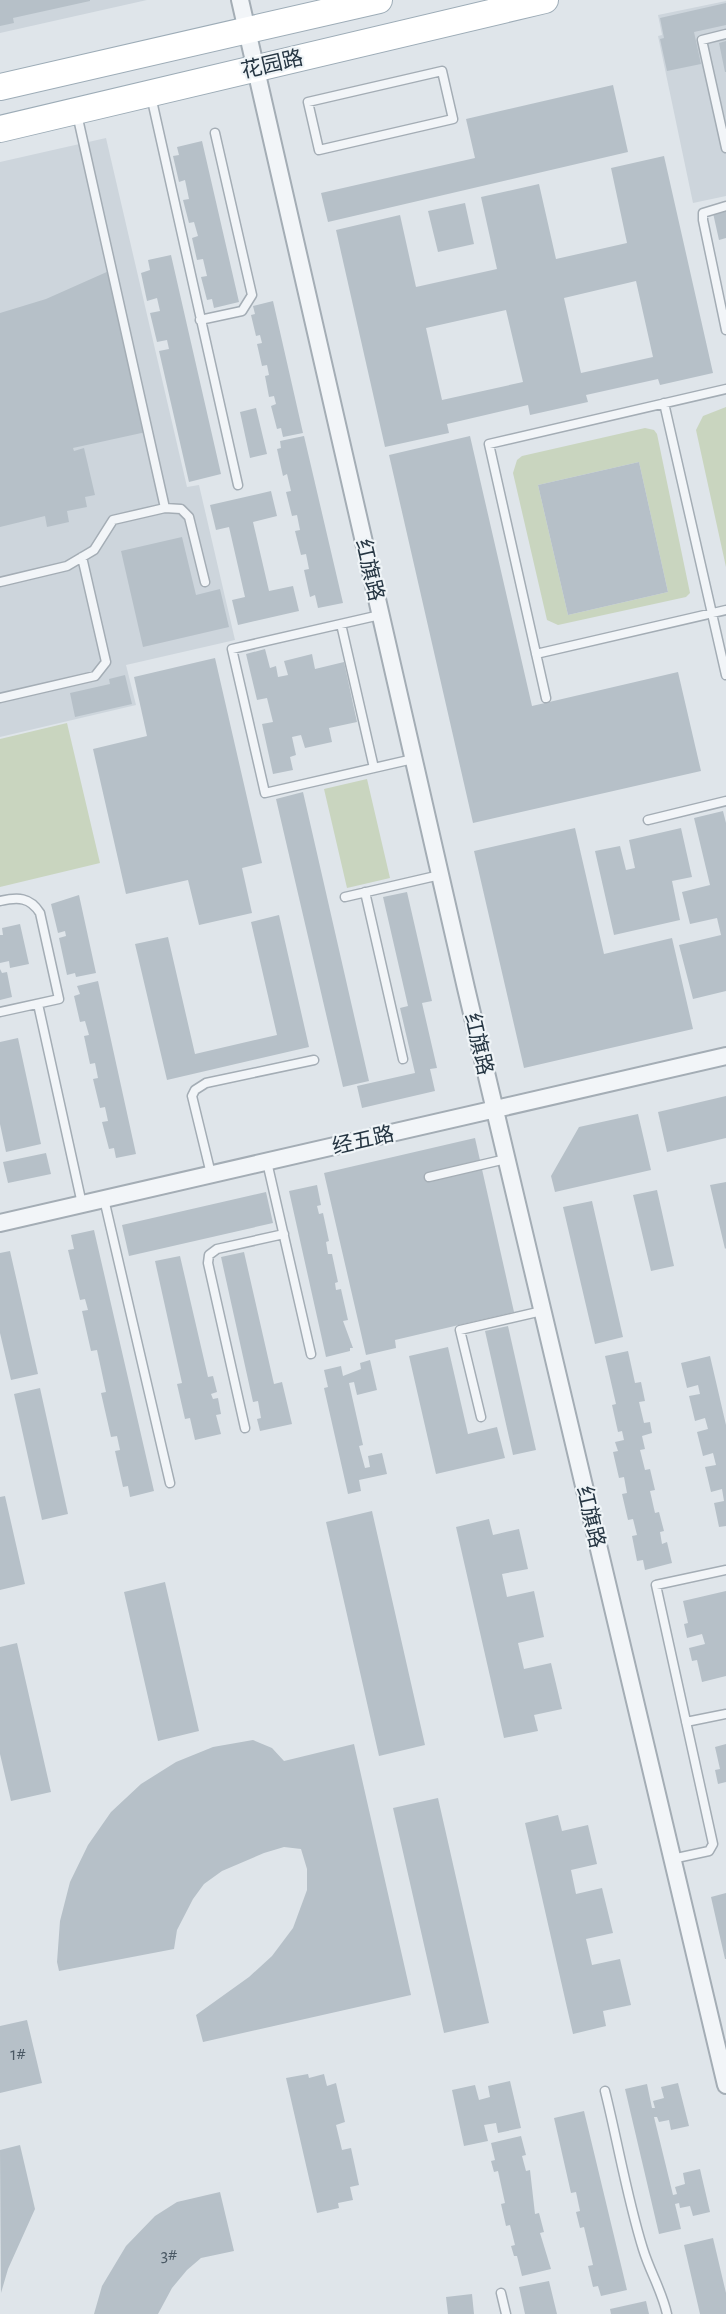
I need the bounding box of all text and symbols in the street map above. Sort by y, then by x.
street label: 花园路 [239,46,305,82]
street label: 红旗路 [352,537,388,603]
street label: 红旗路 [461,1011,497,1077]
street label: 经五路 [330,1122,396,1158]
street label: 红旗路 [573,1484,609,1550]
house number: 1# [10,2046,26,2064]
house number: 3# [161,2247,177,2265]

